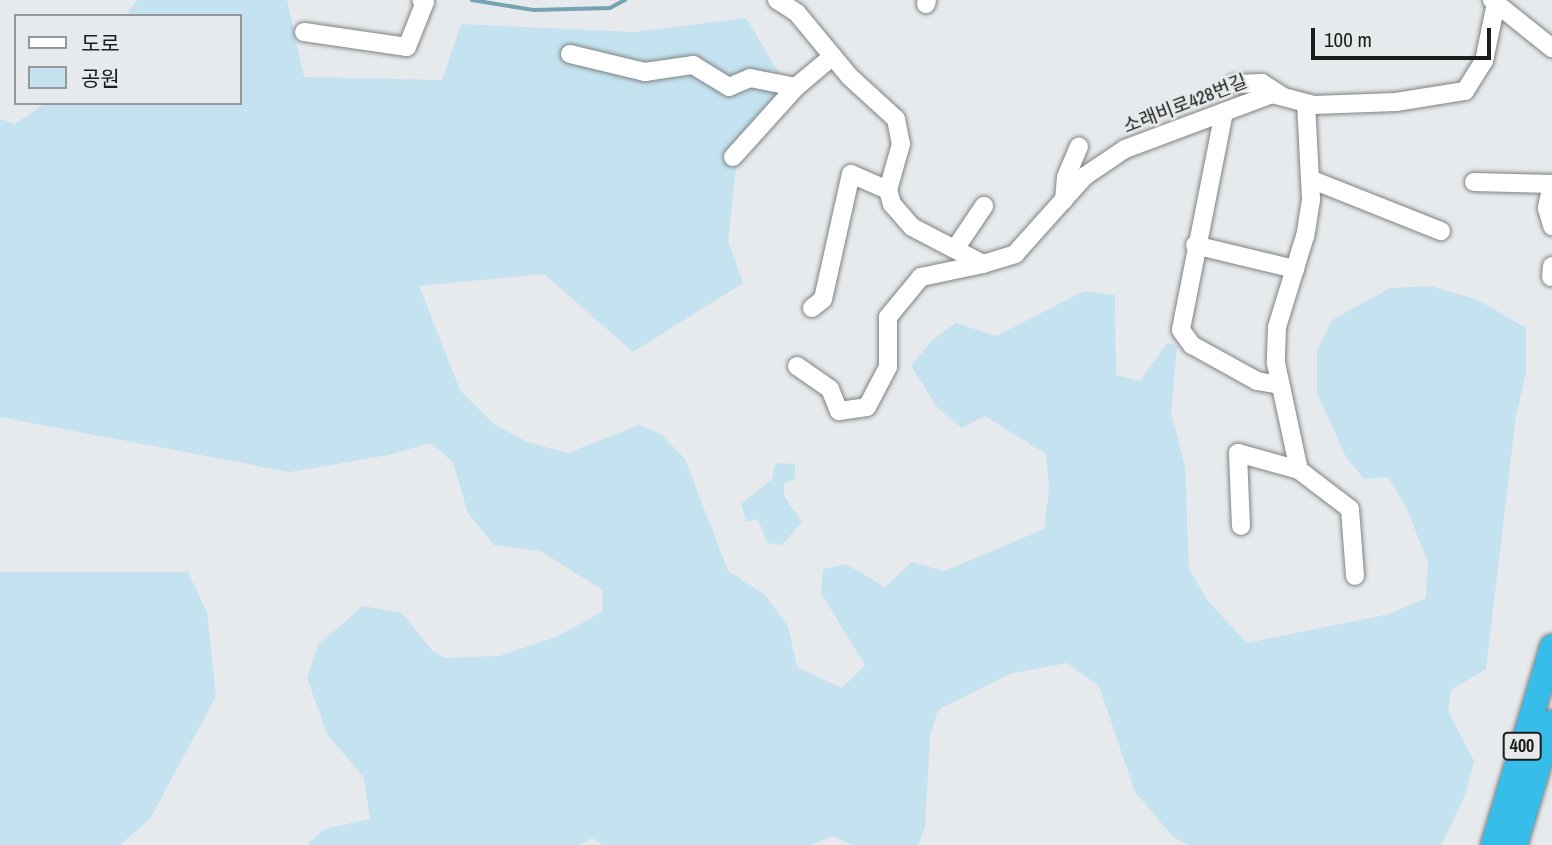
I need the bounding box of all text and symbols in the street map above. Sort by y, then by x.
legend [14,14,242,105]
scale bar [1314,14,1494,58]
text: 100 m [1324,25,1372,54]
text: 도로 [81,29,120,58]
text: 공원 [81,64,120,93]
street label: 소래비로428번길 [1120,70,1250,138]
road number: 400 [1501,732,1543,760]

